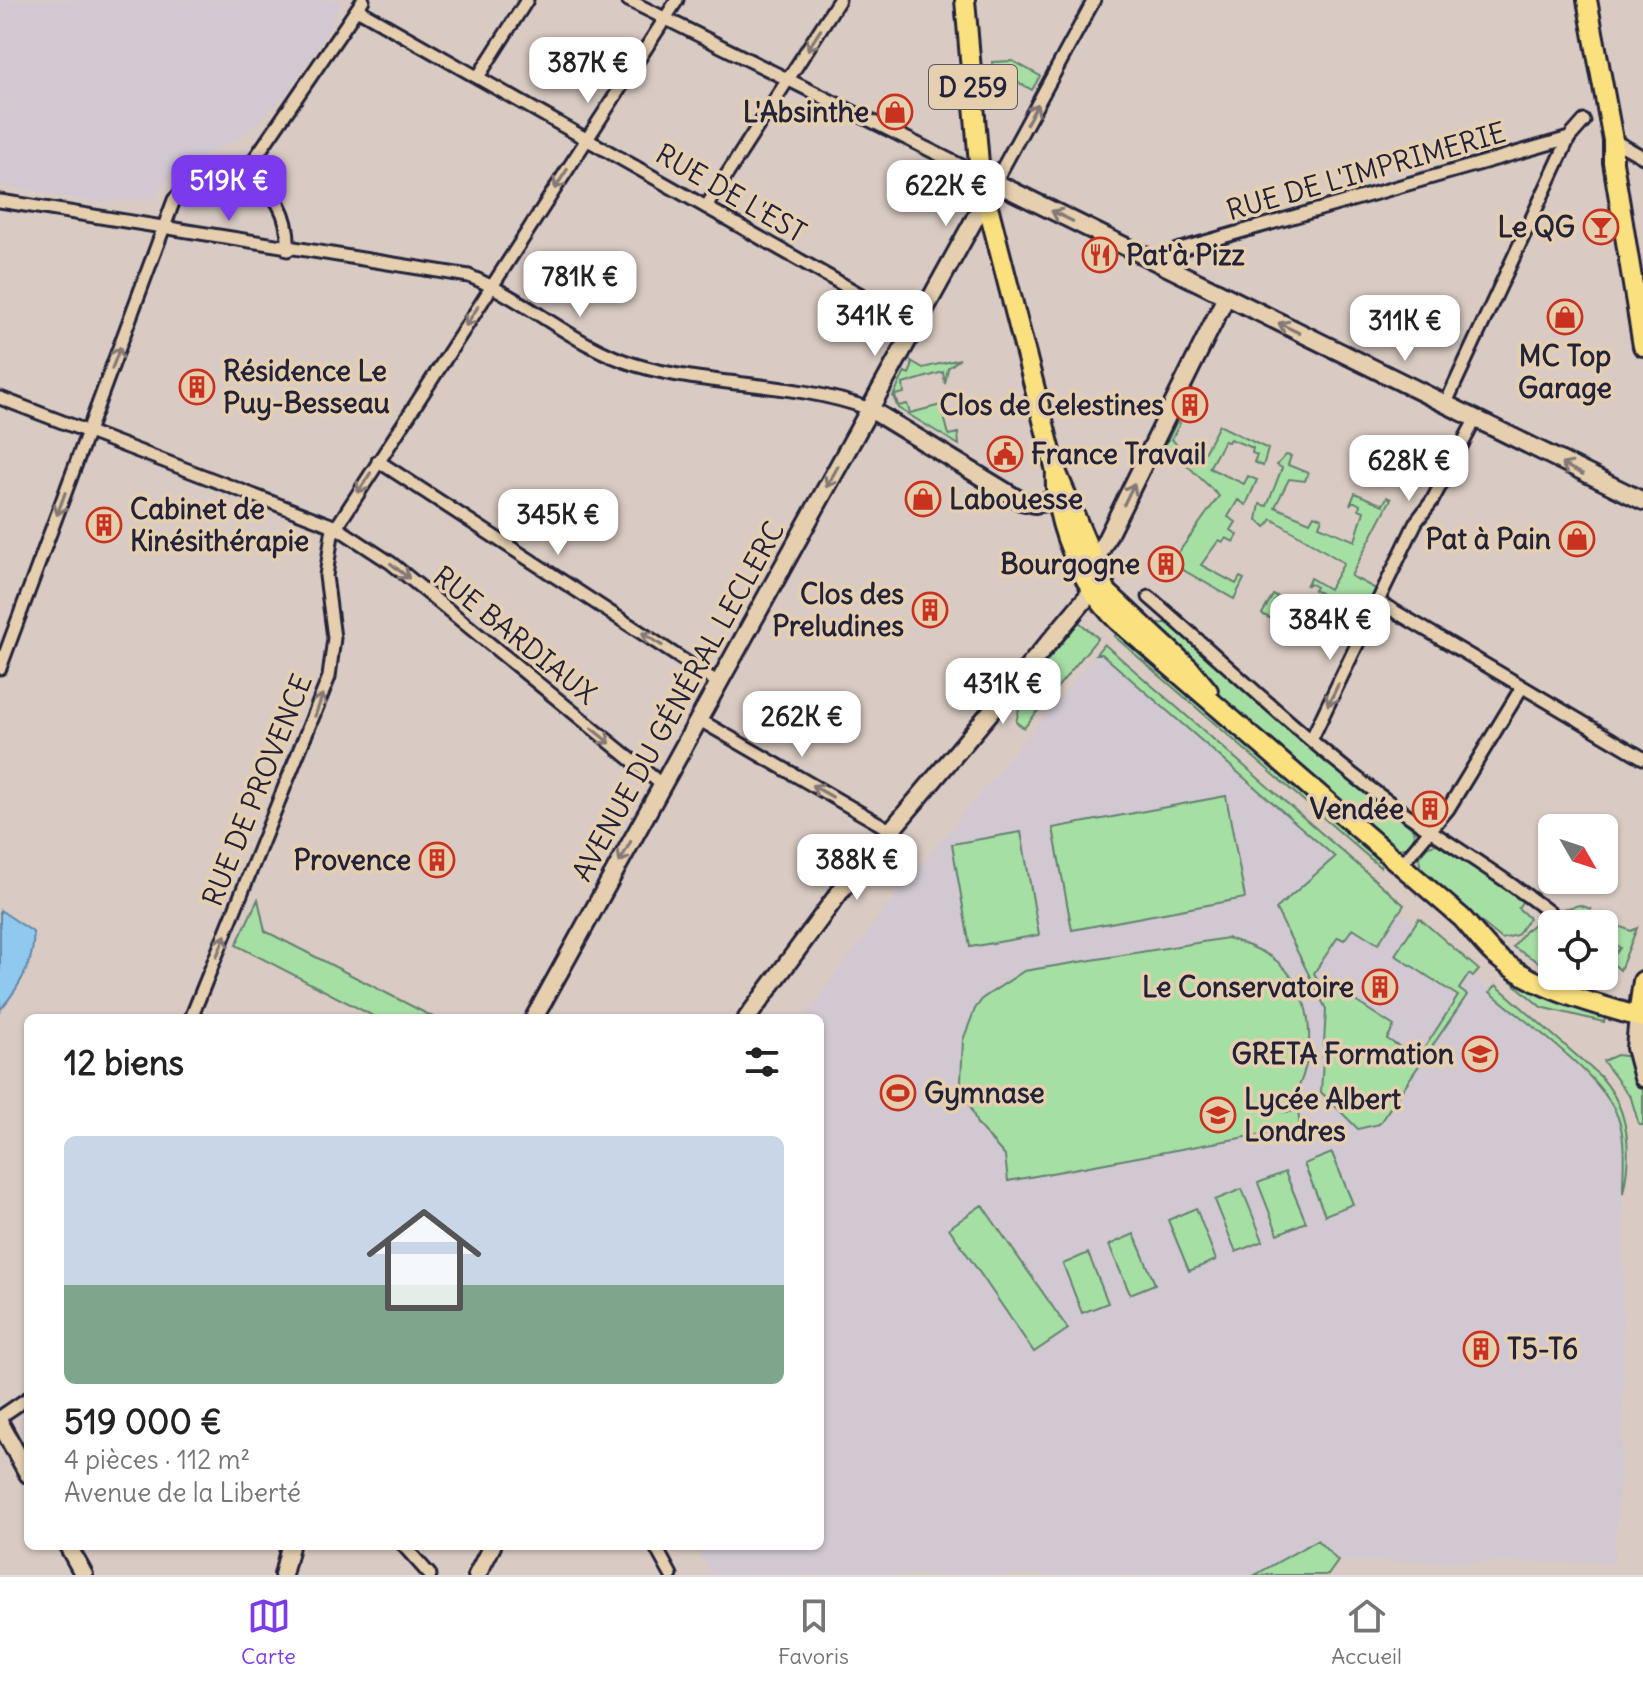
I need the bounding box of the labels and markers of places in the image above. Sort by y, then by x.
pin: 387K € [523,37,653,105]
shop icon: L'Absinthe [876,93,914,131]
place label: L'Absinthe [743,94,869,130]
pin: 519K € [164,155,294,223]
pin: 622K € [881,160,1011,228]
bar icon: Le QG [1582,208,1620,246]
place label: Le QG [1498,209,1575,245]
restaurant icon: Pat'à Pizz [1081,236,1119,274]
place label: Pat'à Pizz [1126,237,1245,273]
pin: 781K € [515,251,645,319]
pin: 341K € [810,290,940,358]
pin: 311K € [1340,295,1470,363]
shop icon: MC Top Garage [1546,298,1584,336]
place label: MC Top Garage [1518,338,1612,406]
place label: Résidence Le Puy-Besseau [223,353,390,421]
building icon: Résidence Le Puy-Besseau [178,368,216,406]
building icon: Clos de Celestines [1171,386,1209,424]
place label: Clos de Celestines [939,387,1164,423]
public building icon: France Travail [986,435,1024,473]
pin: 628K € [1344,435,1474,503]
place label: France Travail [1031,436,1206,472]
shop icon: Labouesse [904,480,942,518]
place label: Labouesse [949,481,1083,517]
pin: 345K € [493,489,623,557]
place label: Cabinet de Kinésithérapie [130,491,309,559]
building icon: Cabinet de Kinésithérapie [85,506,123,544]
shop icon: Pat à Pain [1558,520,1596,558]
place label: Pat à Pain [1425,521,1551,557]
building icon: Bourgogne [1147,545,1185,583]
place label: Bourgogne [1000,546,1140,582]
place label: Clos des Preludines [772,576,904,644]
building icon: Clos des Preludines [911,591,949,629]
pin: 384K € [1265,594,1395,662]
pin: 431K € [938,658,1068,726]
pin: 262K € [737,691,867,759]
building icon: Vendée [1411,790,1449,828]
place label: Vendée [1310,791,1404,827]
pin: 388K € [792,834,922,902]
building icon: Provence [418,841,456,879]
place label: Provence [294,842,411,878]
building icon: Le Conservatoire [1361,968,1399,1006]
place label: Le Conservatoire [1142,969,1354,1005]
school or university icon: GRETA Formation [1461,1035,1499,1073]
place label: GRETA Formation [1231,1036,1454,1072]
sports icon: Gymnase [879,1074,917,1112]
place label: Gymnase [924,1075,1045,1111]
place label: Lycée Albert Londres [1244,1081,1402,1149]
school or university icon: Lycée Albert Londres [1199,1096,1237,1134]
building icon: T5-T6 [1462,1330,1500,1368]
place label: T5-T6 [1507,1331,1578,1367]

